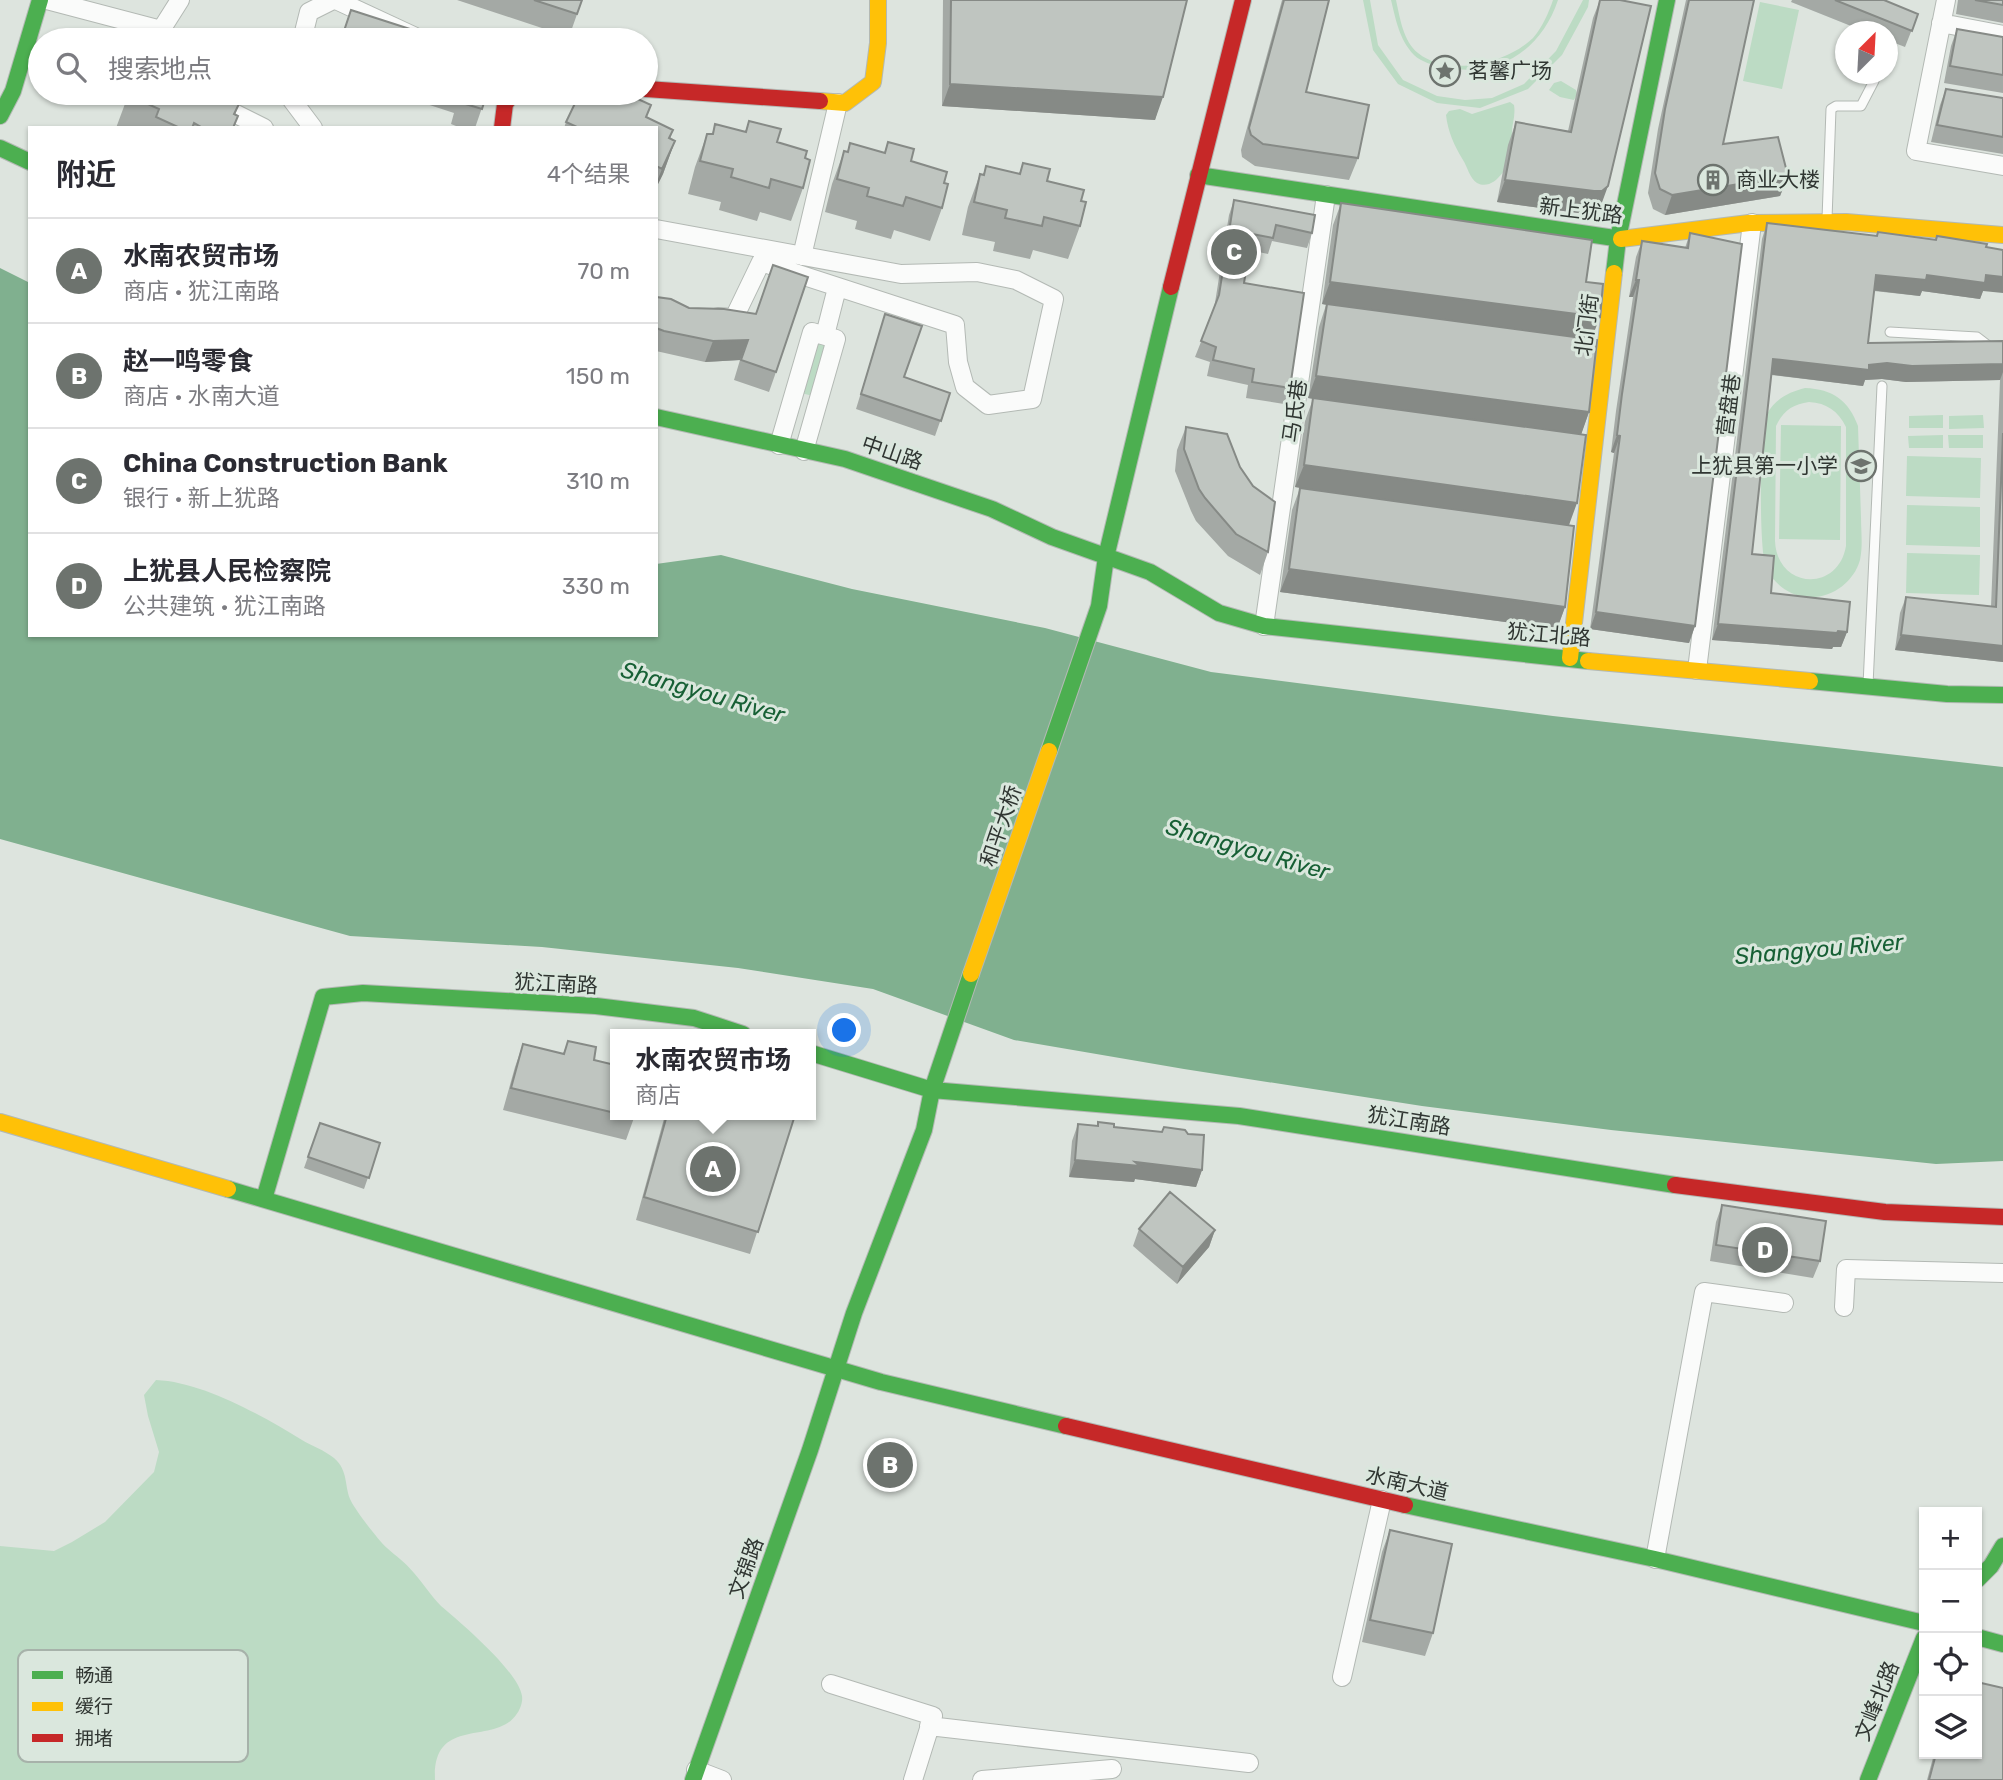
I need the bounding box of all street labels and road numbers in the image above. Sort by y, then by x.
street label: 新上犹路 [1538,193,1624,228]
street label: 北门街 [1570,292,1603,358]
street label: 营盘巷 [1712,372,1745,438]
street label: 马氏巷 [1278,378,1311,444]
street label: 中山路 [858,430,926,475]
street label: 犹江北路 [1506,618,1592,651]
street label: 和平大桥 [975,782,1026,870]
street label: 犹江南路 [513,969,599,998]
street label: 犹江南路 [1366,1102,1453,1139]
street label: 水南大道 [1363,1462,1451,1505]
street label: 文锦路 [723,1534,768,1602]
street label: 文峰北路 [1849,1657,1904,1744]

